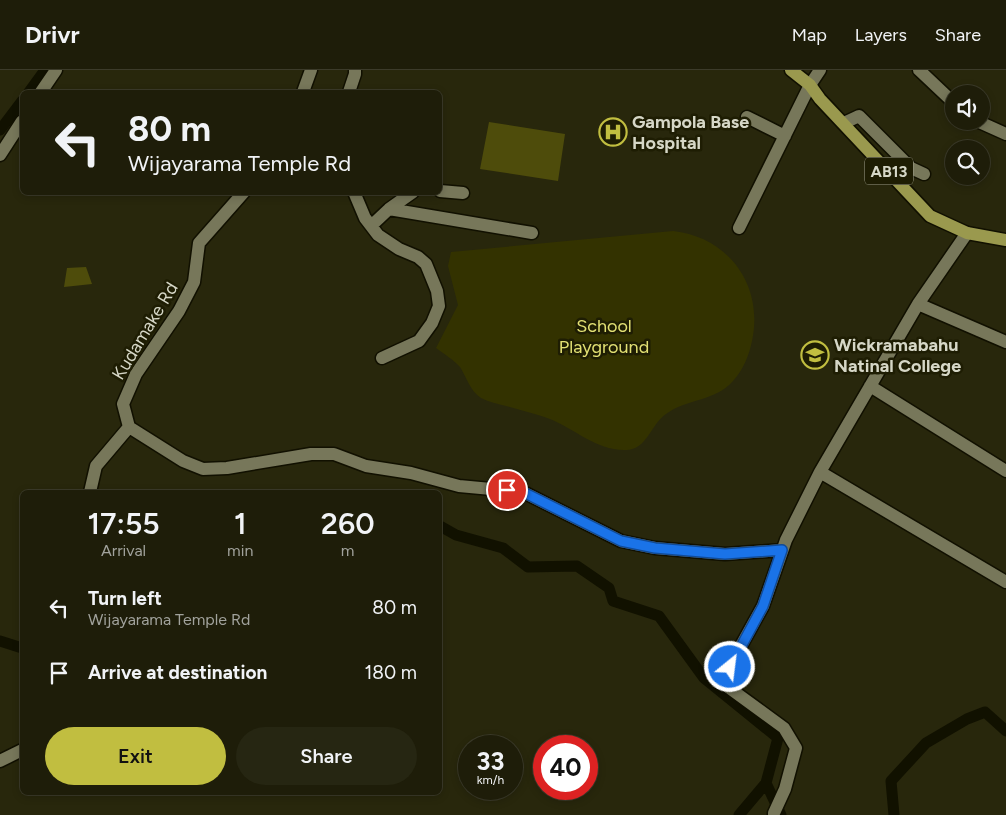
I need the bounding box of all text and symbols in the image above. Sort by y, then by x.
text: Drivr [25,20,80,49]
text: Map [792,24,827,46]
text: Layers [855,24,907,46]
text: Share [935,24,981,46]
map controls [945,85,990,185]
button: sound [945,85,990,130]
text: 80 m [128,108,211,150]
icon: left [45,110,110,175]
place label: Gampola Base Hospital [632,111,749,154]
hospital icon: Gampola Base Hospital [598,117,628,147]
button: search [945,140,990,185]
text: Wijayarama Temple Rd [128,150,351,177]
road number: AB13 [865,158,913,184]
street label: Kudamake Rd [107,278,183,384]
park label: School Playground [559,315,649,358]
place label: Wickramabahu Natinal College [834,334,961,377]
school or university icon: Wickramabahu Natinal College [800,340,830,370]
pin [486,469,528,511]
icon: arrive [493,476,521,504]
text: 17:55 [87,505,160,542]
text: 1 [234,505,247,542]
text: 260 [321,505,375,542]
text: Arrival [101,541,146,560]
text: min [227,541,253,560]
text: m [341,541,354,560]
text: Turn left [88,587,162,610]
icon: left [45,594,73,622]
text: 80 m [372,596,417,619]
text: Wijayarama Temple Rd [88,610,250,629]
position arrow [703,640,755,692]
icon: arrive [45,659,73,687]
text: Arrive at destination [88,661,267,684]
text: 180 m [364,661,417,684]
button: Exit [45,727,226,785]
button: Share [236,727,417,785]
speed limit sign: 40 [533,735,598,800]
text: 33 [477,746,504,776]
text: km/h [477,773,504,787]

